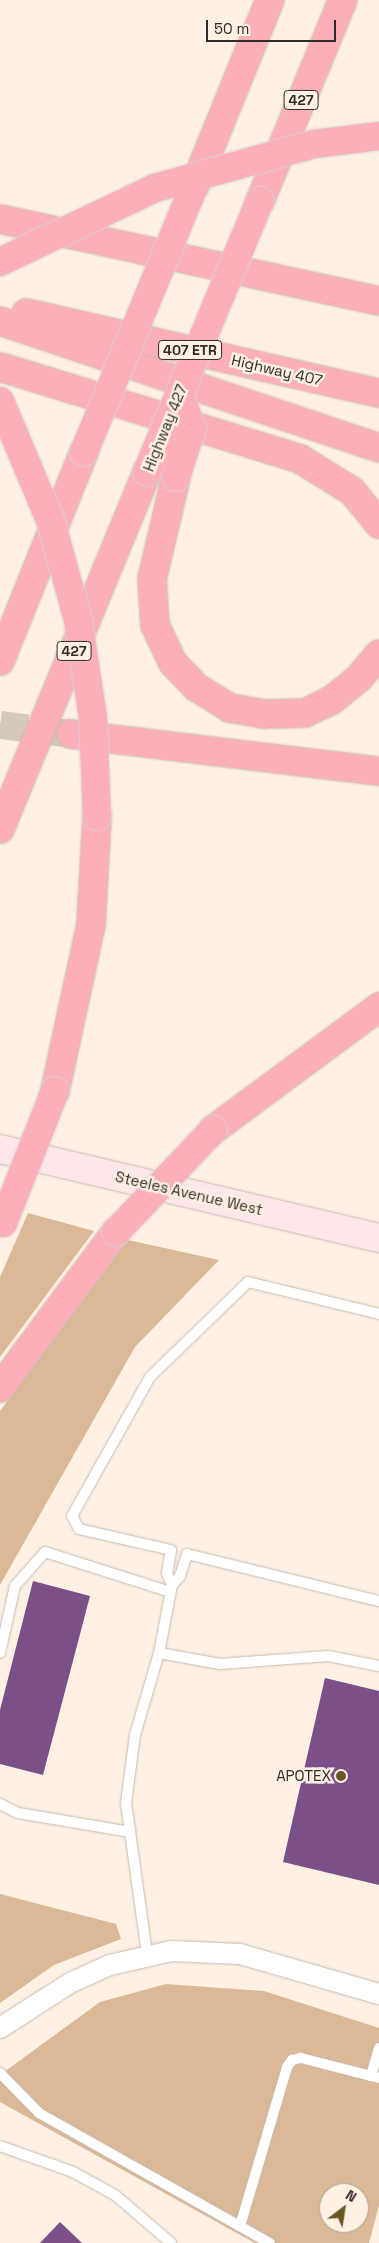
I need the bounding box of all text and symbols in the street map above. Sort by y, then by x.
scale bar [209,10,339,42]
text: 50 m [214,19,249,38]
road number: 427 [284,88,318,112]
road number: 407 ETR [158,338,222,362]
street label: Highway 407 [230,351,324,389]
street label: Highway 427 [139,382,191,474]
road number: 427 [56,640,92,662]
street label: Steeles Avenue West [113,1167,265,1219]
place label: APOTEX [276,1767,331,1785]
marker: APOTEX [335,1770,347,1782]
north arrow [319,2183,369,2233]
text: N [343,2186,360,2206]

